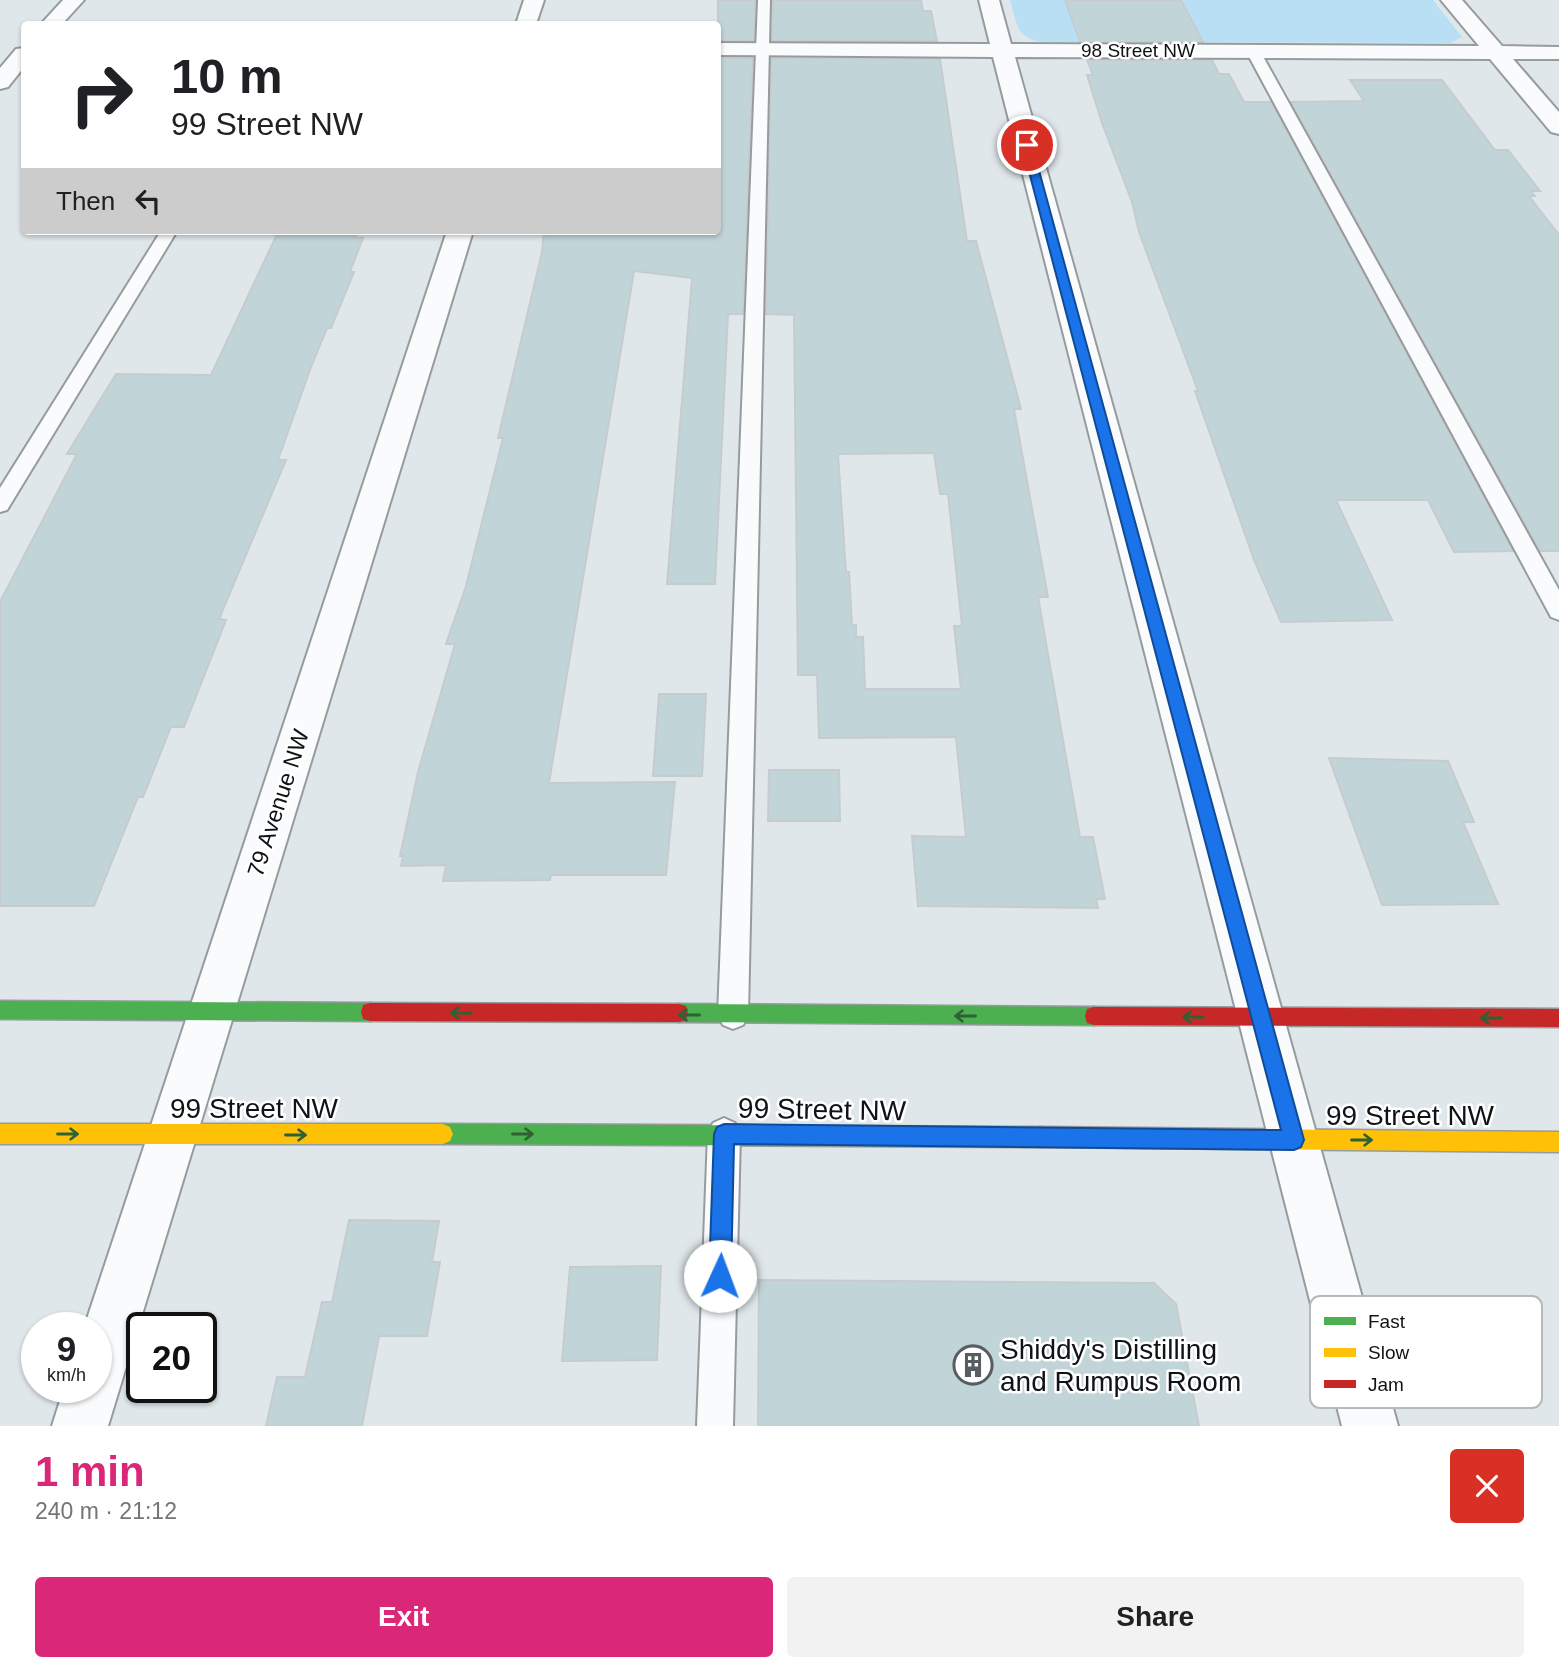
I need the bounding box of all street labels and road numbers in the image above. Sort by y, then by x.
street label: 98 Street NW [1081,40,1195,61]
street label: 79 Avenue NW [242,726,314,880]
street label: 99 Street NW [170,1093,339,1124]
street label: 99 Street NW [738,1093,907,1126]
street label: 99 Street NW [1326,1100,1495,1131]

